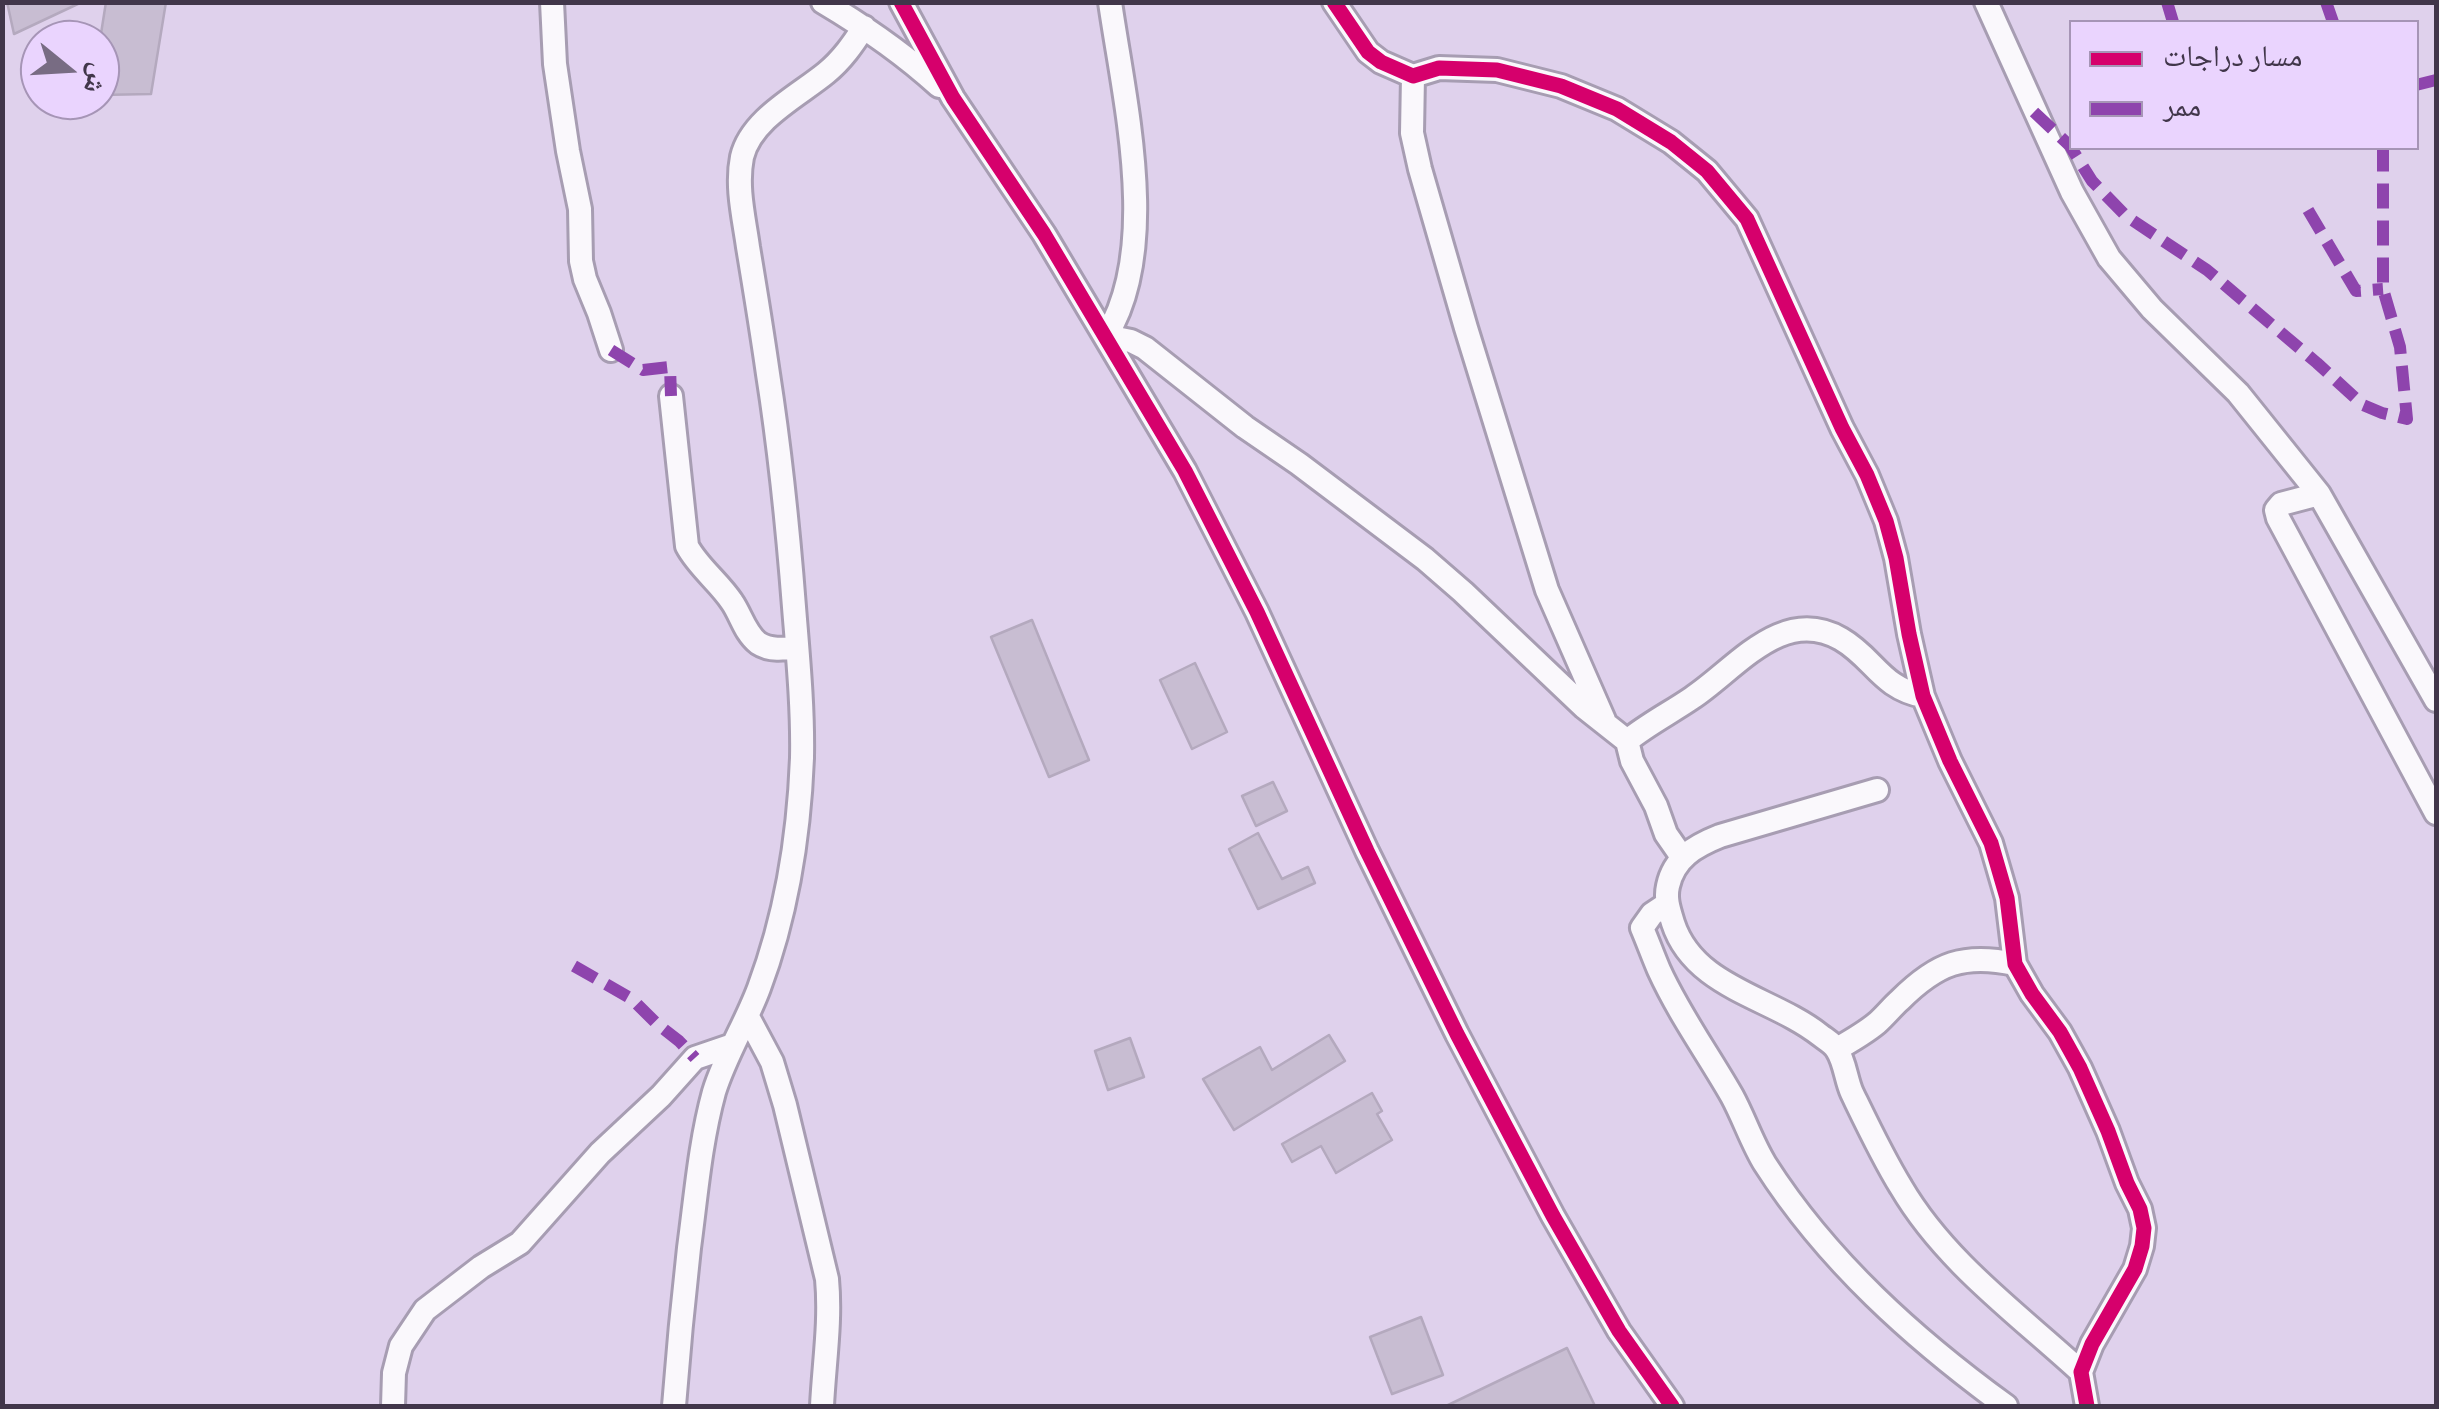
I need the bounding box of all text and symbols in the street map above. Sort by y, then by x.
north arrow [20,20,120,120]
legend [2069,20,2419,150]
text: مسار دراجات [2163,39,2302,72]
text: ش [78,60,116,98]
text: ممر [2163,89,2201,122]

